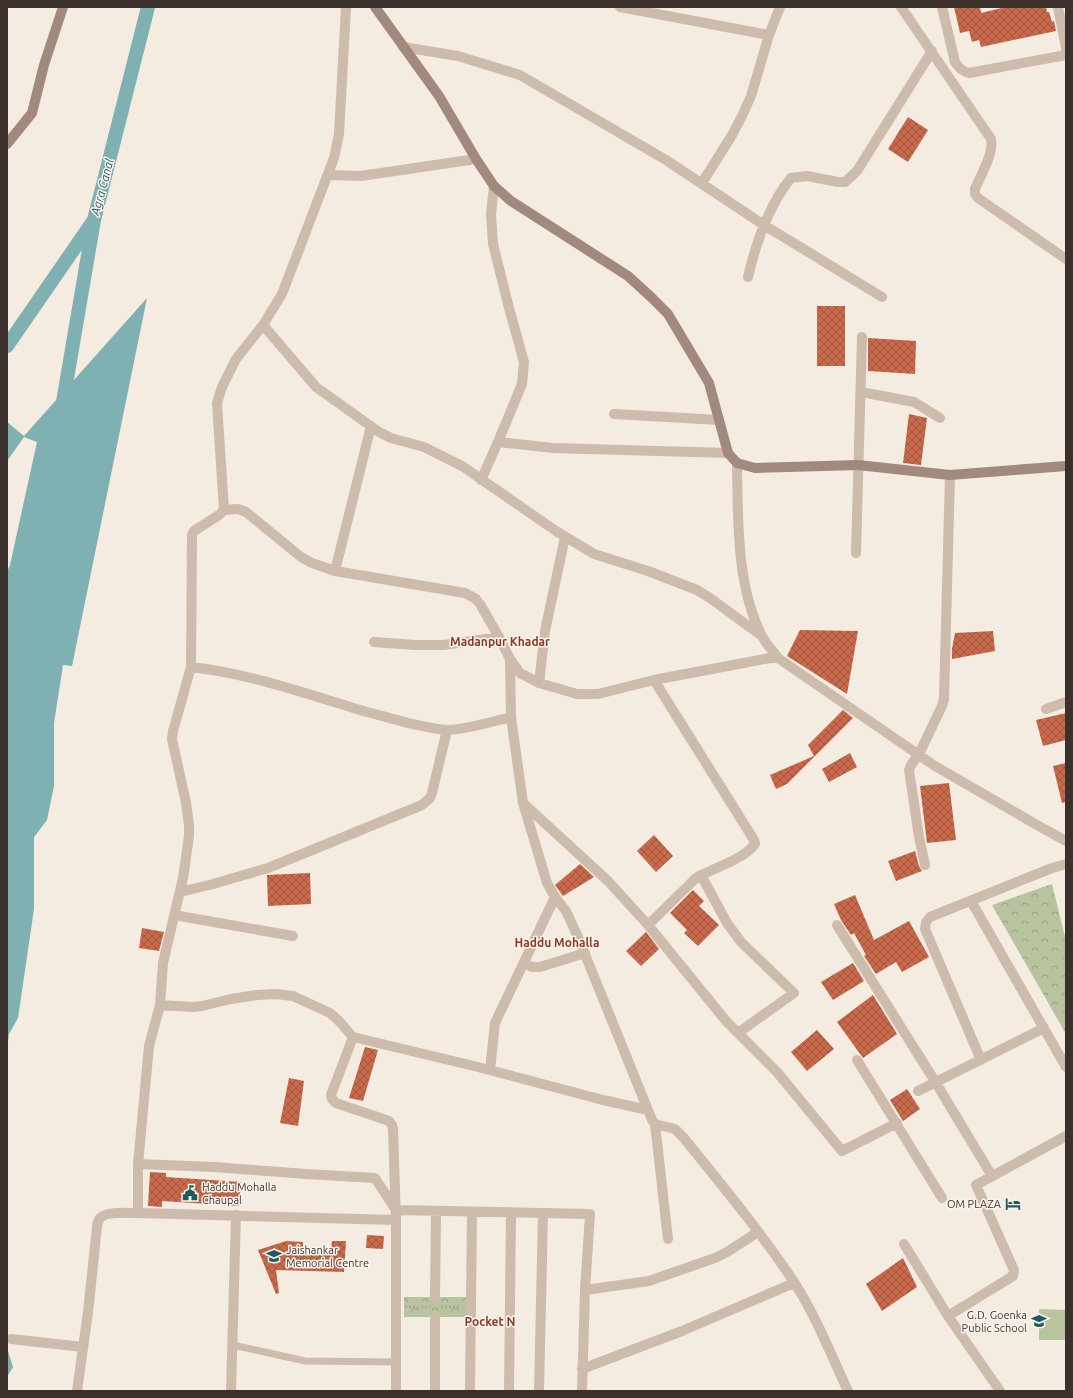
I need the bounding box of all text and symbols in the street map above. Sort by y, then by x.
water label: Agra Canal [88,157,116,218]
district label: Madanpur Khadar [450,635,550,648]
district label: Haddu Mohalla [515,936,599,949]
place label: Haddu Mohalla Chaupal [202,1181,276,1206]
public building icon: Haddu Mohalla Chaupal [181,1184,199,1202]
hotel icon: OM PLAZA [1004,1195,1022,1213]
place label: OM PLAZA [947,1198,1002,1210]
place label: Jaishankar Memorial Centre [286,1244,369,1269]
school or university icon: Jaishankar Memorial Centre [265,1247,283,1265]
place label: G.D. Goenka Public School [962,1309,1027,1334]
school or university icon: G.D. Goenka Public School [1030,1312,1048,1330]
district label: Pocket N [465,1315,515,1328]

